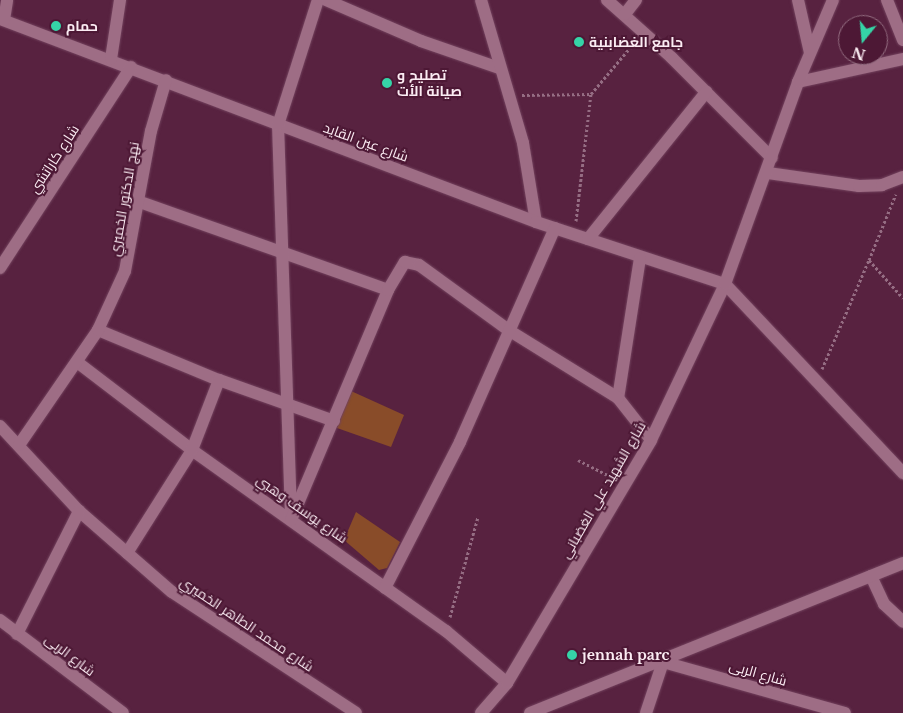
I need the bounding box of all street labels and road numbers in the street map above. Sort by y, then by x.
street label: شارع عين القايد [321,119,411,165]
street label: شارع كاراتشي [26,122,82,196]
street label: نهج الدكتور الخميري [106,140,142,258]
street label: شارع الشهيد علي الغضباني [557,418,649,562]
street label: شارع يوسف وهبي [253,471,351,547]
street label: شارع محمد الطاهر الخميري [177,573,317,675]
street label: شارع الربى [41,631,99,679]
street label: شارع الربى [727,657,789,689]

